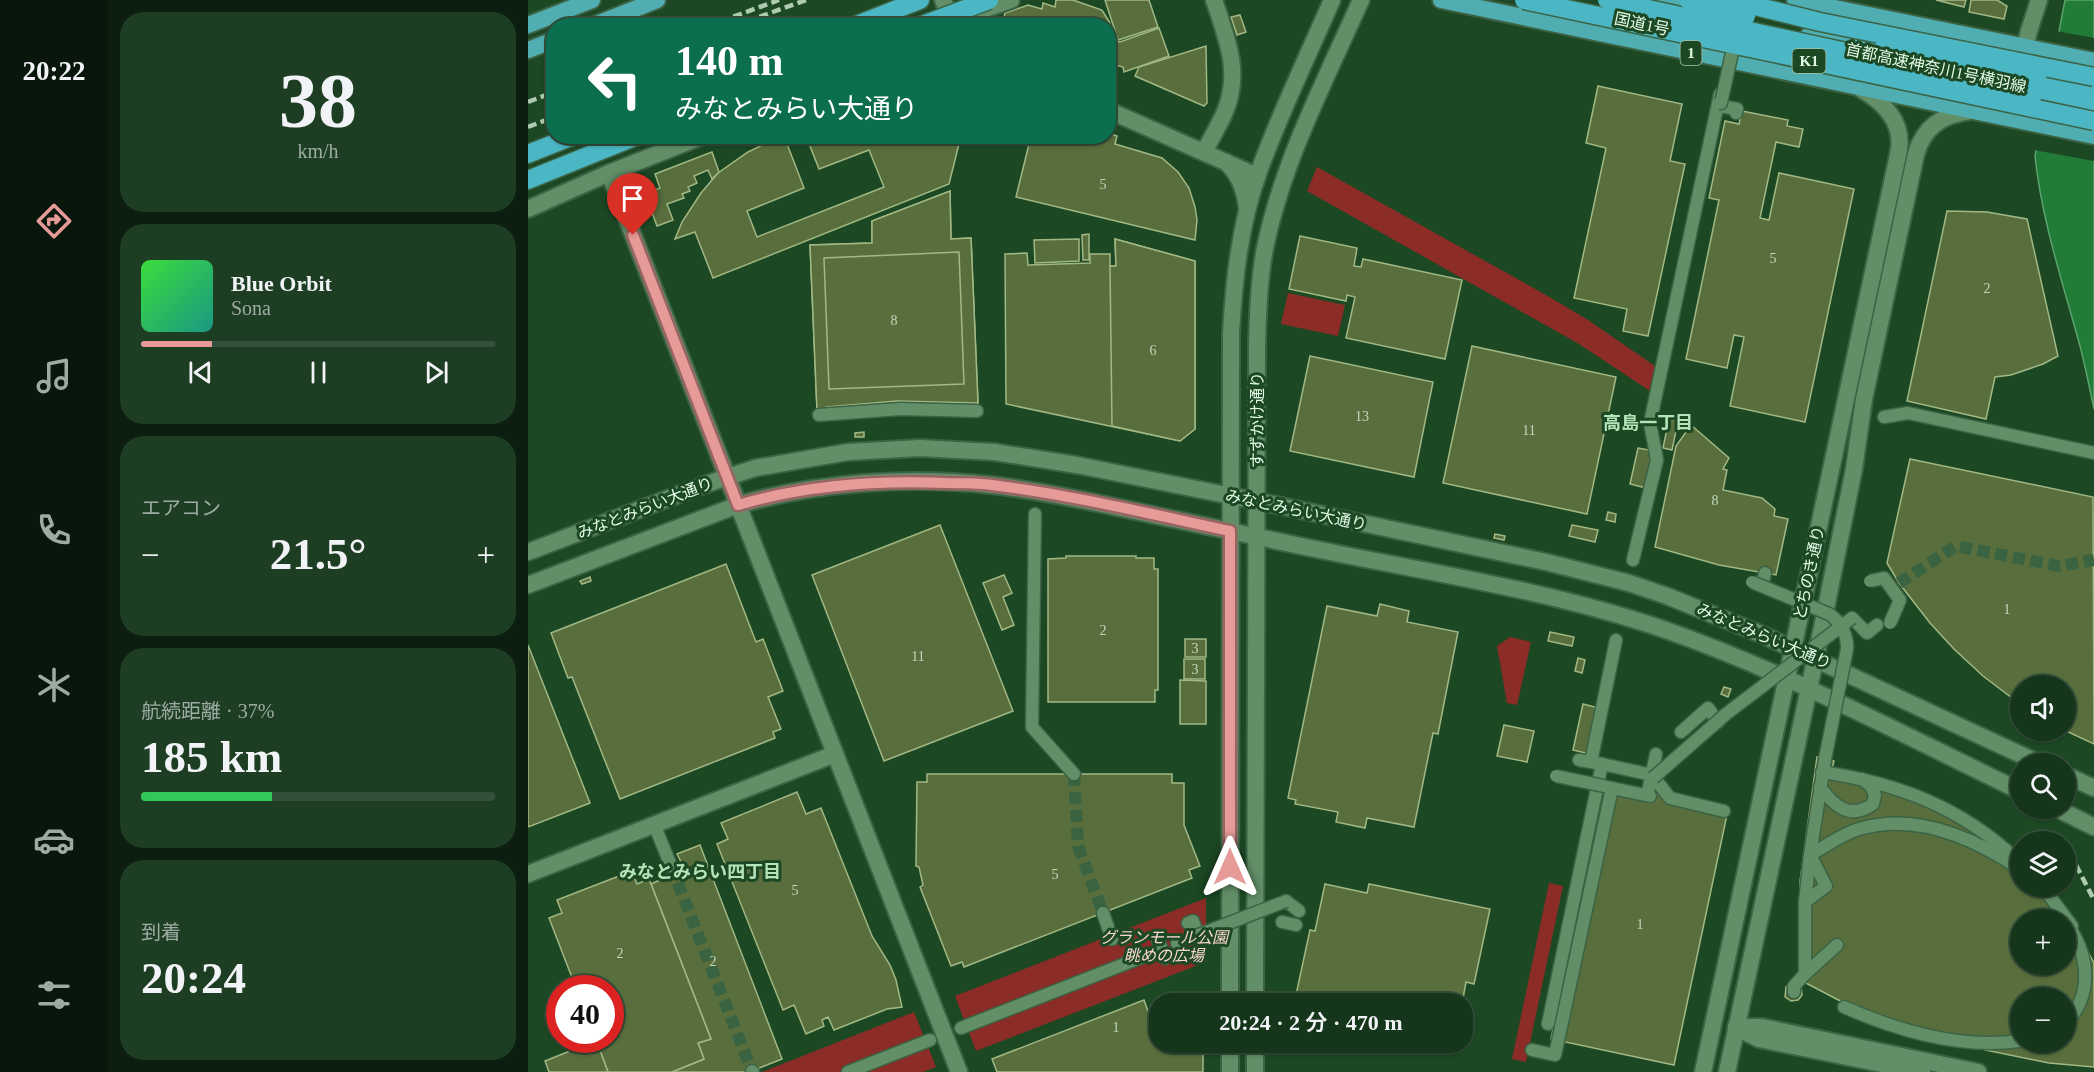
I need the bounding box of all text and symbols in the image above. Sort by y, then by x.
street label: 国道1号 [1613,10,1671,38]
text: 140 m [675,38,784,84]
road number: 1 [1680,41,1702,65]
street label: 首都高速神奈川1号横羽線 [1844,41,2028,95]
icon: left [576,42,654,120]
road number: K1 [1792,49,1826,73]
text: 20:22 [23,56,86,86]
text: 38 [279,57,357,144]
text: みなとみらい大通り [675,94,918,124]
text: km/h [297,140,339,162]
pin [607,173,658,235]
house number: 5 [1100,177,1107,192]
icon: arrive [616,182,649,215]
icon: directions [33,200,75,242]
house number: 5 [1770,251,1777,266]
text: Blue Orbit [231,271,332,296]
house number: 2 [1984,281,1991,296]
text: Sona [231,297,271,319]
house number: 8 [891,313,898,328]
house number: 6 [1150,343,1157,358]
icon: music [33,355,75,397]
icon: previous [184,356,217,389]
icon: pause [302,356,335,389]
icon: next [420,356,453,389]
street label: すずかけ通り [1249,372,1266,468]
house number: 13 [1355,409,1369,424]
district label: 高島一丁目 [1603,413,1693,433]
house number: 11 [1522,423,1536,438]
street label: みなとみらい大通り [575,474,715,542]
street label: みなとみらい大通り [1224,487,1368,533]
house number: 8 [1712,493,1719,508]
text: エアコン [141,497,221,519]
icon: phone [33,509,75,551]
street label: とちのき通り [1791,525,1827,621]
text: 21.5° [270,529,366,579]
text: − [141,537,160,573]
text: + [476,537,495,573]
street label: みなとみらい大通り [1694,600,1834,672]
house number: 1 [2004,602,2011,617]
house number: 2 [1100,623,1107,638]
house number: 3 [1192,641,1199,656]
house number: 11 [911,649,925,664]
house number: 3 [1192,662,1199,677]
icon: climate [33,664,75,706]
map controls [2010,675,2076,1053]
button: sound [2010,675,2076,741]
text: 航続距離 · 37% [141,700,274,722]
text: 185 km [141,732,282,782]
button: search [2010,753,2076,819]
icon: car [33,819,75,861]
button: layers [2010,831,2076,897]
position arrow [1198,835,1262,899]
district label: みなとみらい四丁目 [619,862,781,882]
house number: 5 [1052,867,1059,882]
house number: 5 [792,883,799,898]
button: + [2010,909,2076,975]
house number: 1 [1637,917,1644,932]
text: 到着 [141,921,181,943]
park label: グランモール公園 眺めの広場 [1100,929,1230,964]
house number: 2 [617,946,624,961]
text: 20:24 [141,953,246,1003]
house number: 2 [710,954,717,969]
icon: filters [33,974,75,1016]
speed limit sign: 40 [546,975,624,1053]
button: − [2010,987,2076,1053]
text: 20:24 · 2 分 · 470 m [1219,1010,1403,1035]
house number: 1 [1113,1020,1120,1035]

